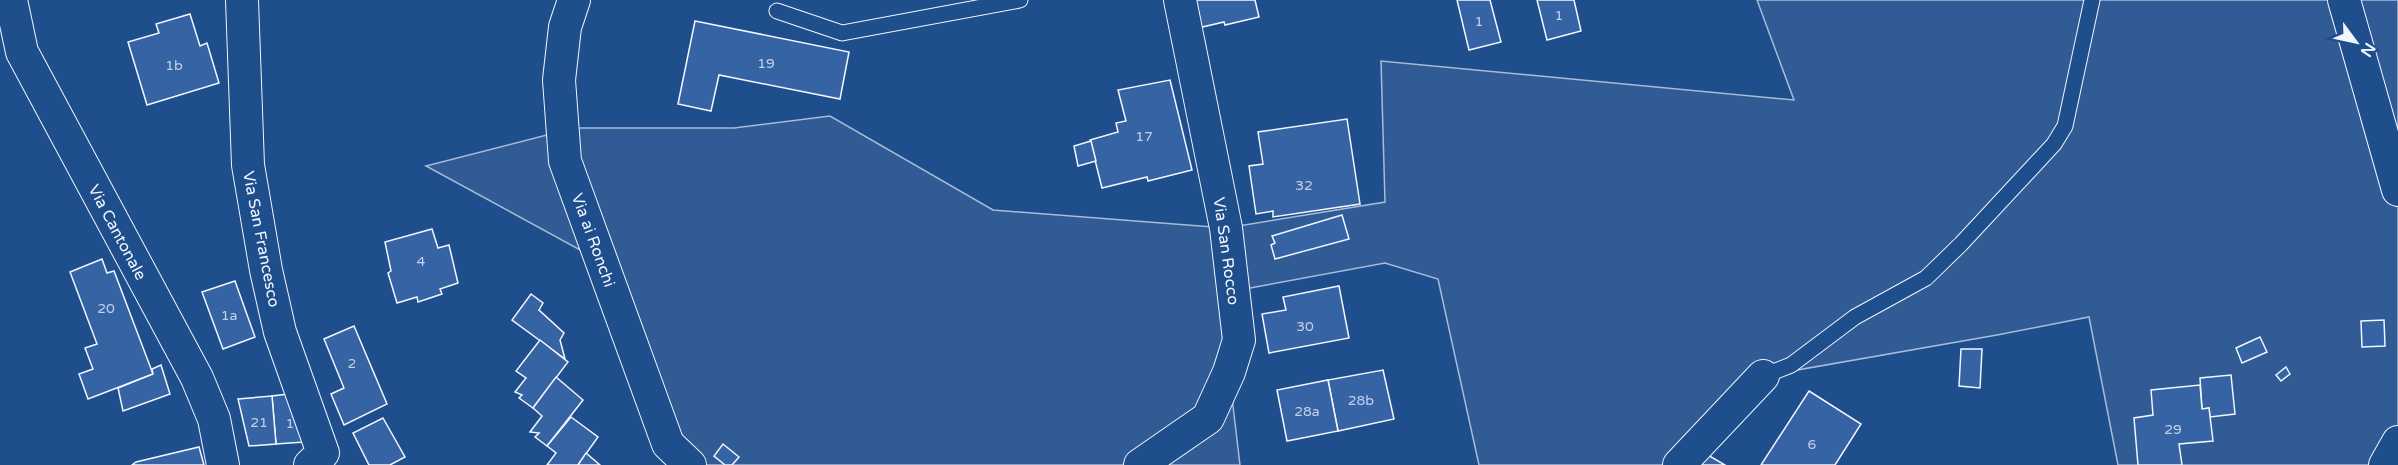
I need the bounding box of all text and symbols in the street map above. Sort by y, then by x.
house number: 1 [1555,7,1563,24]
north arrow [2326,12,2386,72]
house number: 1 [1475,13,1483,30]
text: N [2356,39,2380,60]
house number: 19 [757,55,775,72]
house number: 1b [165,57,183,74]
house number: 17 [1135,128,1153,145]
street label: Via San Francesco [238,169,284,309]
house number: 32 [1295,177,1313,194]
street label: Via Cantonale [84,181,151,284]
street label: Via ai Ronchi [567,191,619,290]
street label: Via San Rocco [1209,196,1243,306]
house number: 4 [417,253,426,270]
house number: 20 [97,300,115,317]
house number: 1a [221,307,237,324]
house number: 30 [1296,318,1314,335]
house number: 2 [348,355,356,372]
house number: 28b [1348,392,1374,409]
house number: 28a [1294,403,1320,420]
house number: 21 [250,414,268,431]
house number: 1 [286,415,294,432]
house number: 29 [2164,421,2182,438]
house number: 6 [1808,436,1817,453]

